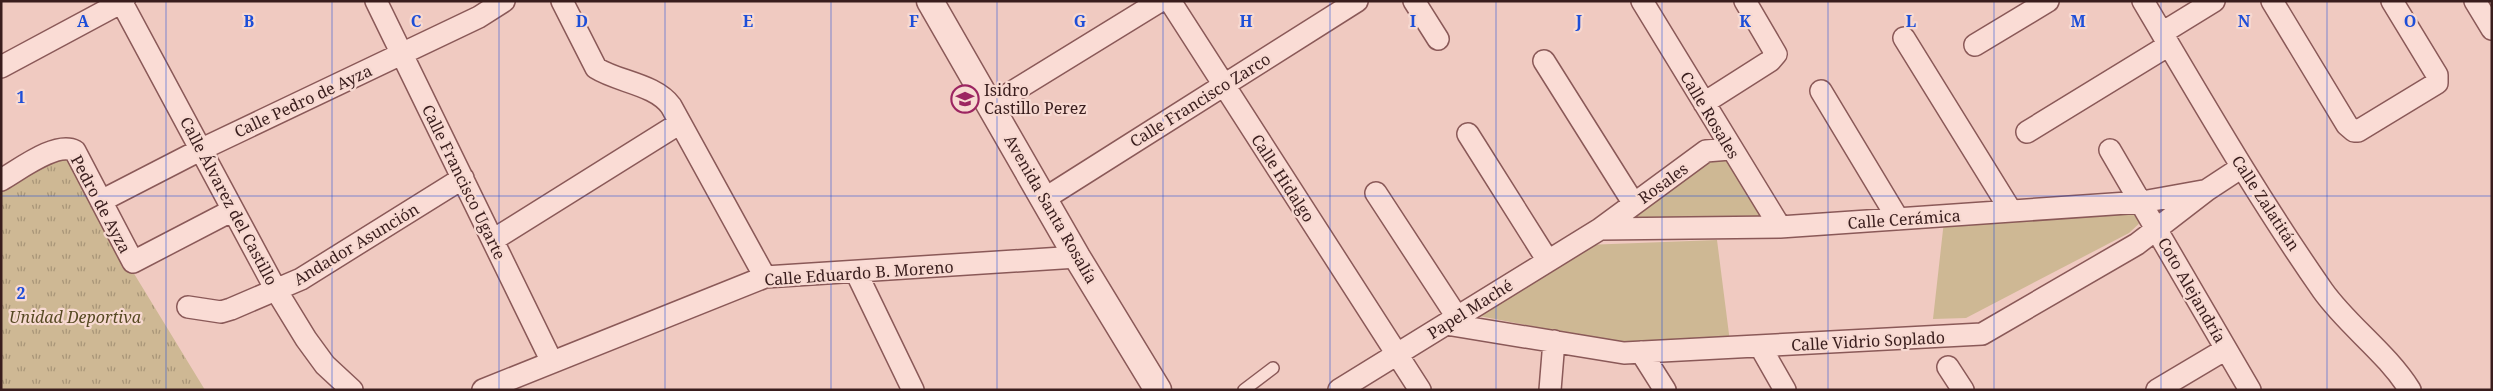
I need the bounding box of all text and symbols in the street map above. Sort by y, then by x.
text: A [77,10,90,32]
text: B [244,10,255,32]
text: C [411,10,422,32]
text: D [576,10,588,32]
text: E [743,10,753,32]
text: F [909,10,919,32]
text: G [1074,10,1086,32]
text: H [1239,10,1253,32]
text: I [1410,10,1416,32]
text: J [1575,10,1583,32]
text: K [1739,10,1751,32]
text: L [1906,10,1916,32]
text: M [2070,10,2086,32]
text: N [2238,10,2251,32]
text: O [2404,10,2416,32]
street label: Calle Francisco Zarco [1125,48,1275,152]
street label: Calle Pedro de Ayza [231,59,375,143]
street label: Calle Rosales [1675,67,1745,163]
place label: Isidro Castillo Perez [984,79,1087,119]
school or university icon: Isidro Castillo Perez [950,84,980,114]
text: 1 [16,86,26,108]
street label: Calle Francisco Ugarte [417,101,511,263]
street label: Calle Álvarez del Castillo [175,113,283,289]
street label: Calle Hidalgo [1246,130,1320,226]
street label: Avenida Santa Rosalía [999,131,1103,287]
street label: Pedro de Ayza [66,151,136,257]
street label: Calle Zalatitán [2227,151,2305,255]
street label: Rosales [1634,157,1692,209]
street label: Andador Asunción [289,198,423,290]
street label: Calle Cerámica [1847,204,1961,234]
street label: Coto Alejandría [2153,233,2231,347]
street label: Calle Eduardo B. Moreno [764,255,954,291]
street label: Papel Maché [1423,274,1517,344]
text: 2 [16,282,26,304]
park label: Unidad Deportiva [9,306,142,328]
street label: Calle Vidrio Soplado [1790,326,1946,356]

